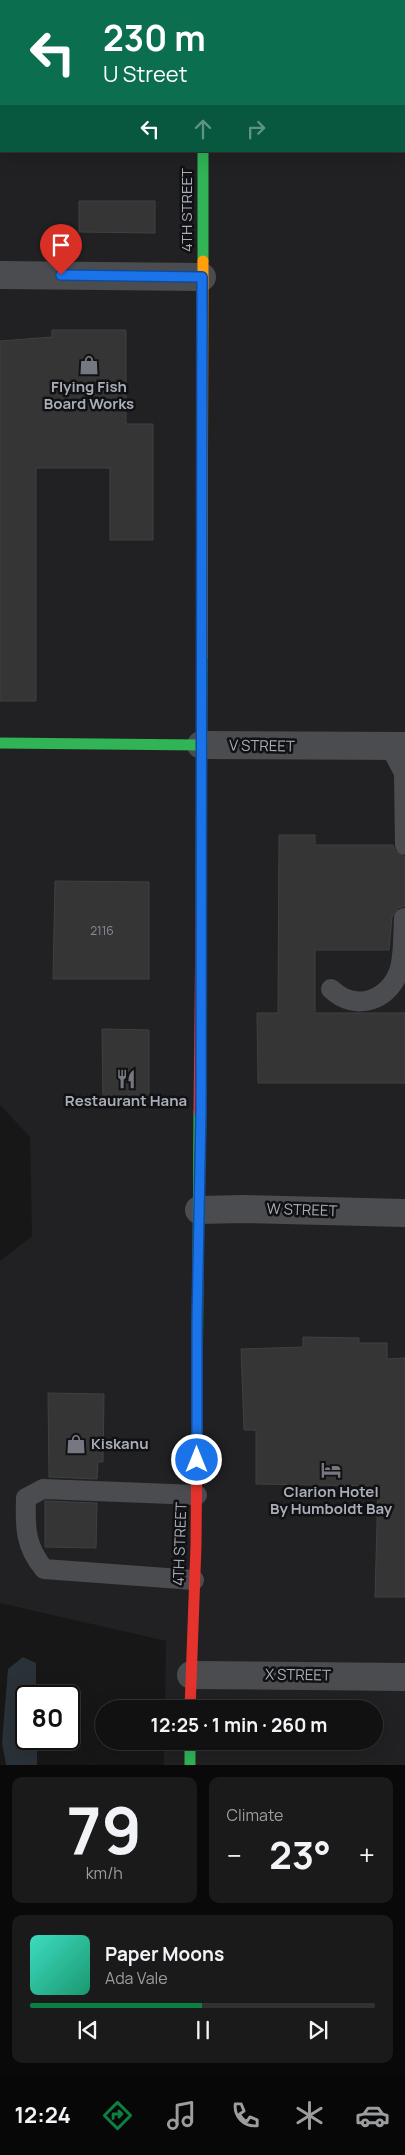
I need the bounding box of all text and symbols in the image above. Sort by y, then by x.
text: 230 m [103,14,206,62]
icon: left [20,20,85,85]
text: U Street [103,59,187,89]
icon: left [136,115,164,143]
icon: ahead [189,115,217,143]
icon: right [242,115,270,143]
street label: 4TH STREET [176,168,197,252]
pin [40,224,82,275]
icon: arrive [47,231,75,259]
shop icon: Flying Fish Board Works [78,354,100,376]
place label: Flying Fish Board Works [44,376,134,414]
street label: V STREET [229,734,295,757]
house number: 2116 [90,922,114,939]
restaurant icon: Restaurant Hana [115,1068,137,1090]
place label: Restaurant Hana [65,1090,187,1111]
street label: W STREET [266,1198,338,1221]
shop icon: Kiskanu [65,1433,87,1455]
place label: Kiskanu [91,1433,149,1454]
position arrow [170,1433,222,1485]
hotel icon: Clarion Hotel By Humboldt Bay [320,1459,342,1481]
place label: Clarion Hotel By Humboldt Bay [270,1481,393,1519]
street label: 4TH STREET [168,1502,191,1586]
street label: X STREET [265,1663,331,1686]
speed limit sign: 80 [15,1685,80,1750]
text: 12:25 · 1 min · 260 m [151,1712,327,1738]
text: 79 [67,1785,142,1874]
text: Climate [227,1804,283,1826]
text: 23° [269,1828,331,1880]
text: − [227,1836,242,1874]
text: + [359,1836,375,1874]
text: km/h [86,1862,123,1884]
text: Paper Moons [105,1941,224,1967]
text: Ada Vale [105,1967,168,1989]
icon: previous [74,2016,102,2044]
icon: pause [189,2016,217,2044]
icon: next [304,2016,332,2044]
icon: directions [100,2098,135,2133]
icon: music [164,2098,199,2133]
icon: phone [228,2098,263,2133]
icon: climate [292,2098,327,2133]
icon: car [355,2098,390,2133]
text: 12:24 [14,2100,71,2130]

